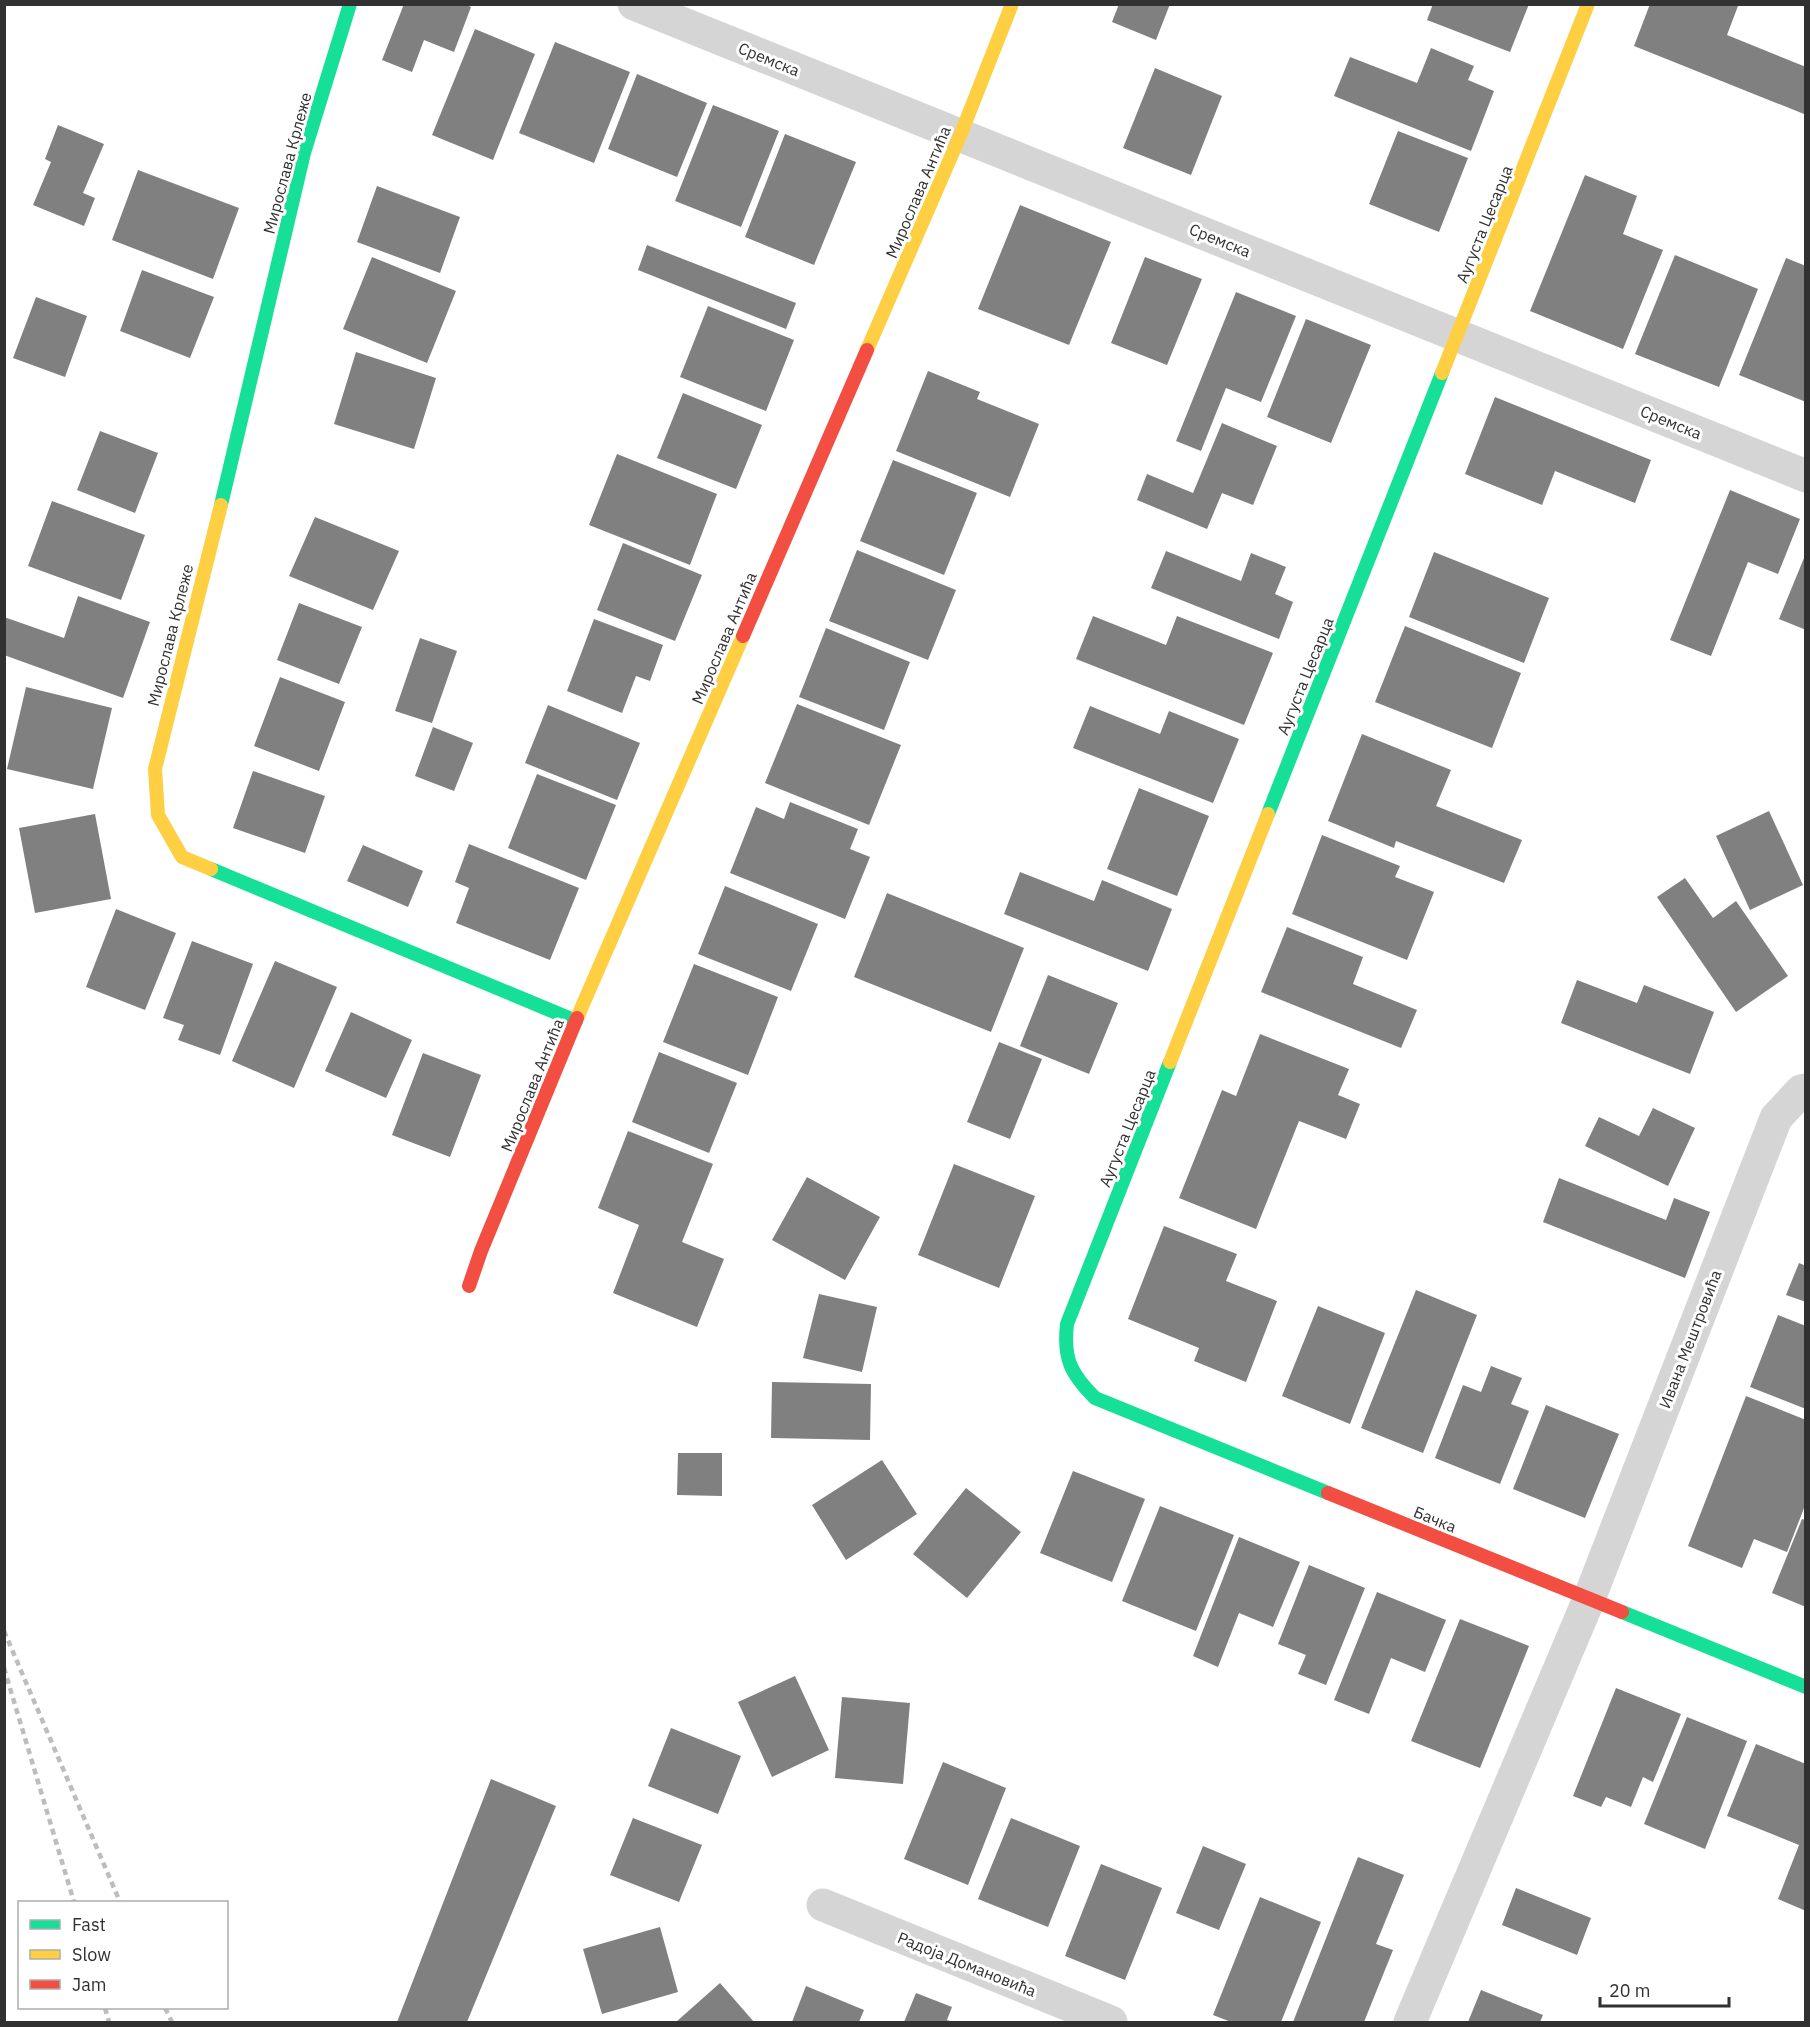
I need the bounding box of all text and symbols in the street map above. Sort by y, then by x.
street label: Сремска [735,38,803,80]
street label: Мирослава Крлеже [258,90,316,236]
street label: Мирослава Антића [881,122,955,261]
street label: Аугуста Цесарца [1451,162,1517,286]
street label: Сремска [1186,219,1254,261]
street label: Сремска [1637,401,1705,443]
street label: Мирослава Крлеже [143,562,197,708]
street label: Мирослава Антића [687,568,761,707]
street label: Аугуста Цесарца [1272,614,1338,738]
street label: Мирослава Антића [496,1015,568,1154]
street label: Аугуста Цесарца [1094,1066,1160,1190]
street label: Ивана Мештровића [1654,1267,1726,1411]
street label: Бачка [1411,1501,1460,1537]
legend [18,1901,228,2009]
text: Fast [72,1913,106,1936]
street label: Радоја Домановића [895,1927,1040,2001]
text: Slow [72,1943,111,1966]
scale bar [1600,1970,1729,2008]
text: Jam [72,1973,107,1996]
text: 20 m [1609,1979,1651,2002]

